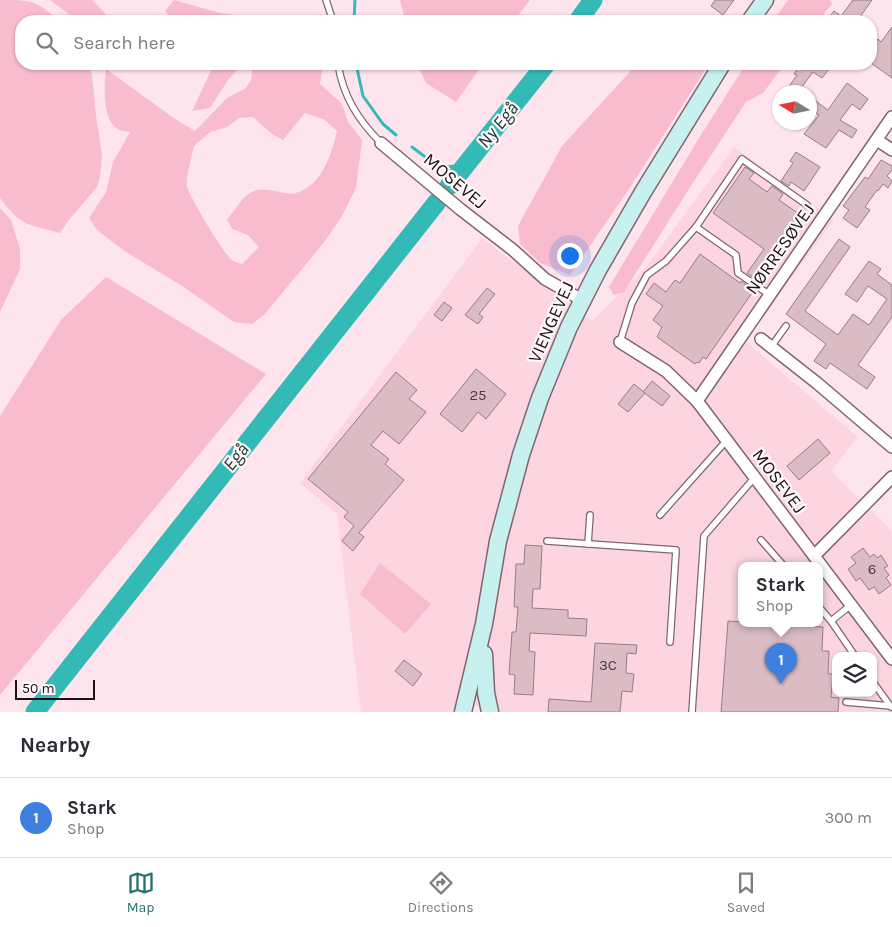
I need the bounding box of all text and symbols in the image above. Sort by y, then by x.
search box [15,15,877,70]
icon: search [33,29,61,57]
text: Search here [73,32,175,54]
north arrow [772,85,817,130]
water label: Ny Egå [473,98,523,152]
street label: MOSEVEJ [419,148,491,214]
street label: NØRRESØVEJ [741,199,819,299]
your location [557,243,583,269]
street label: VIENGEVEJ [523,278,579,366]
house number: 25 [469,386,487,404]
water label: Egå [218,439,254,475]
street label: MOSEVEJ [748,444,810,518]
house number: 6 [868,560,876,578]
popup [738,562,823,627]
text: Stark [756,574,805,596]
text: Shop [756,596,793,615]
pin: 1 [765,643,797,684]
map controls [832,652,877,697]
button: layers [832,652,877,697]
house number: 3C [599,656,617,674]
scale bar [15,677,95,700]
text: 50 m [22,680,55,697]
text: Nearby [20,733,90,757]
text: Stark [67,797,116,819]
text: 1 [33,808,39,827]
text: 300 m [825,808,872,827]
text: Shop [67,819,104,838]
tab: Map [127,869,155,916]
tab: Directions [408,869,474,916]
tab: Saved [727,869,765,916]

